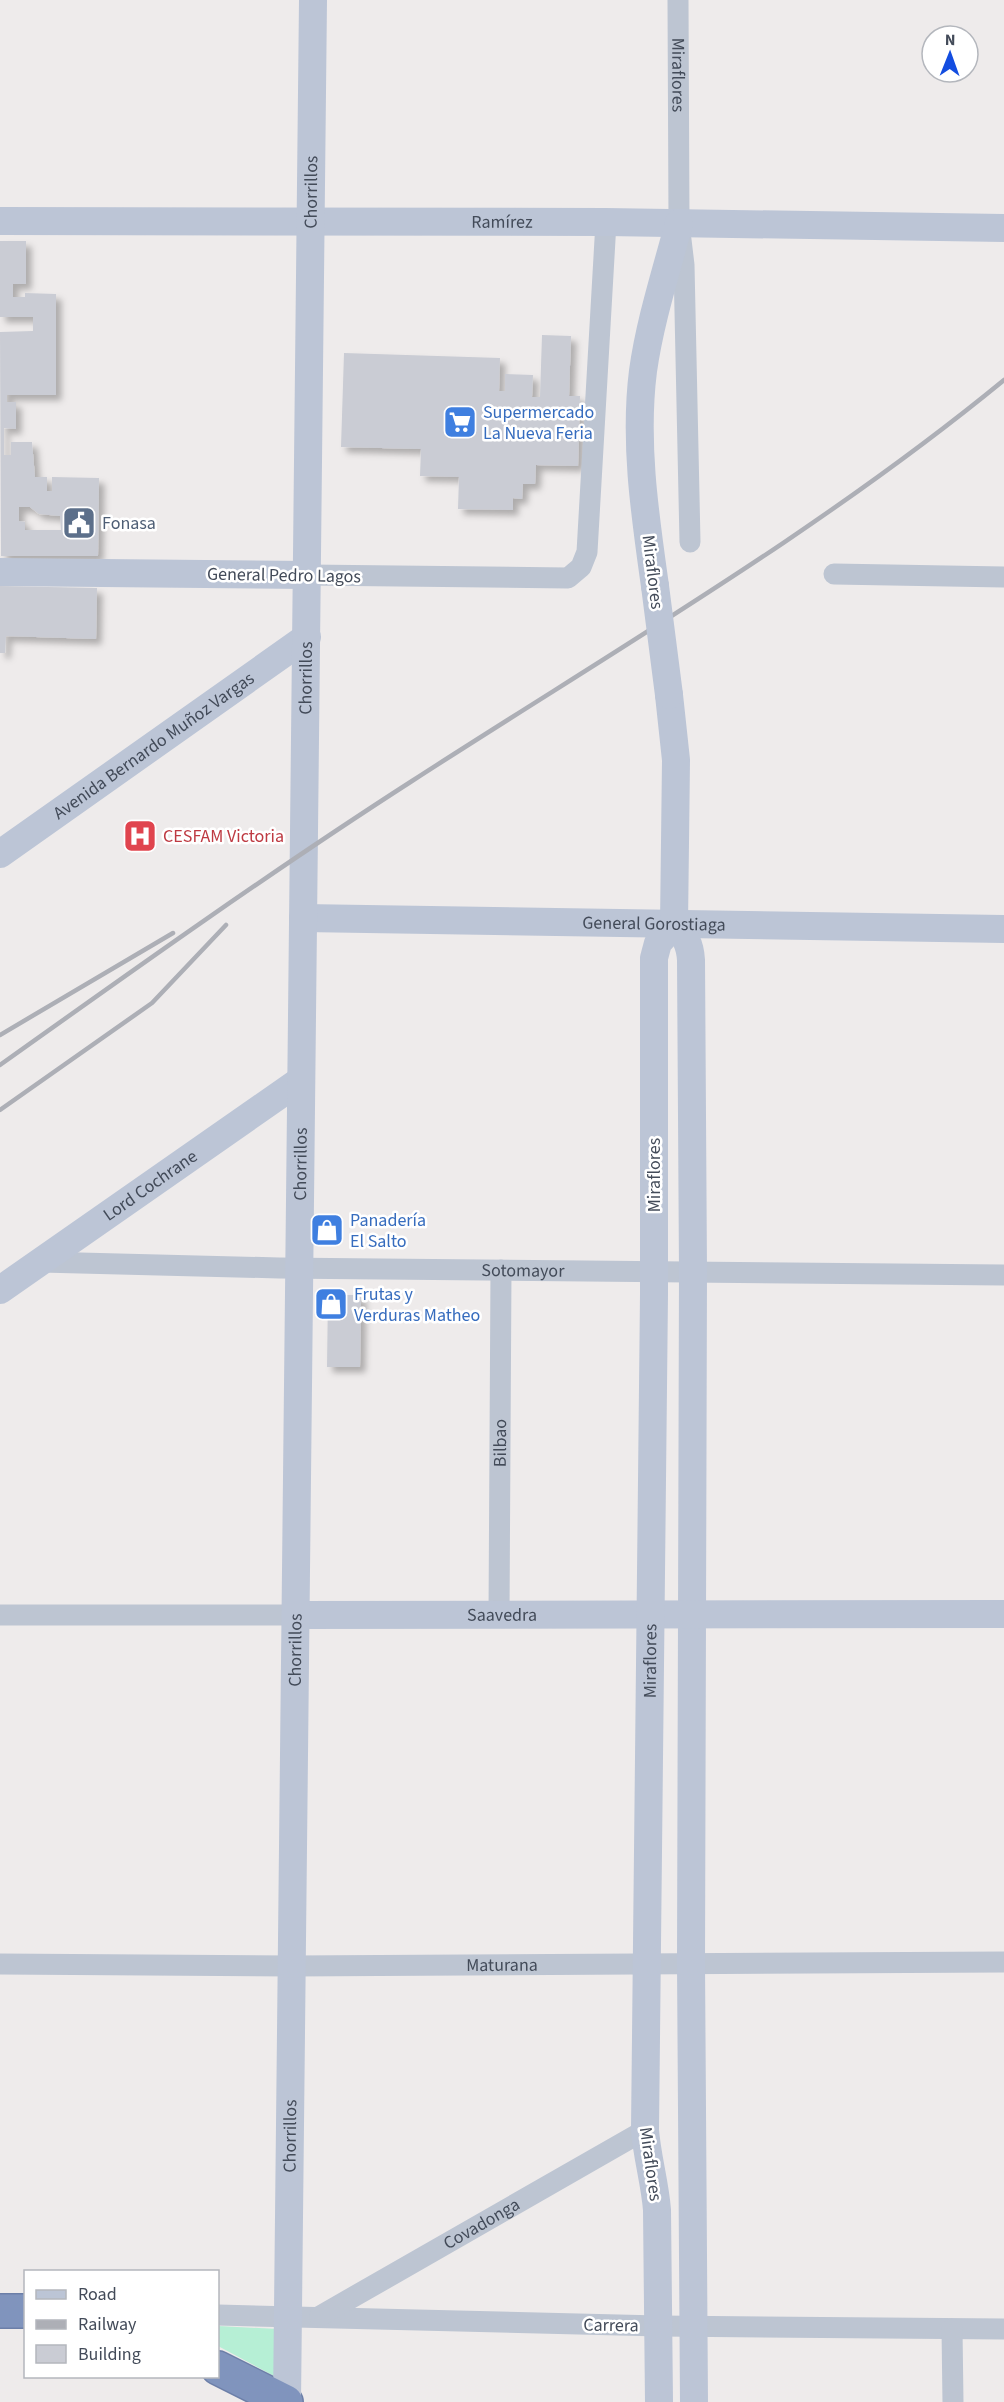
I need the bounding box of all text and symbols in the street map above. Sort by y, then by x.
north arrow [920,24,980,84]
text: N [945,29,956,51]
street label: Miraflores [665,38,691,112]
street label: Chorrillos [299,155,324,229]
street label: Ramírez [471,210,533,235]
place label: Supermercado La Nueva Feria [483,400,594,446]
supermarket icon: Supermercado La Nueva Feria [442,404,478,440]
public building icon: Fonasa [61,505,97,541]
place label: Fonasa [102,511,156,536]
street label: Miraflores [636,534,669,611]
street label: General Pedro Lagos [207,562,361,589]
street label: Chorrillos [293,641,319,715]
street label: Avenida Bernardo Muñoz Vargas [48,666,260,826]
hospital icon: CESFAM Victoria [122,818,158,854]
place label: CESFAM Victoria [163,824,284,849]
street label: General Gorostiaga [582,910,726,938]
street label: Chorrillos [288,1127,314,1201]
street label: Miraflores [642,1138,667,1212]
street label: Lord Cochrane [98,1144,203,1227]
place label: Panadería El Salto [350,1208,426,1254]
shop icon: Panadería El Salto [309,1212,345,1248]
street label: Sotomayor [481,1258,565,1284]
place label: Frutas y Verduras Matheo [354,1282,480,1328]
shop icon: Frutas y Verduras Matheo [313,1286,349,1322]
street label: Bilbao [488,1419,513,1467]
street label: Saavedra [467,1603,537,1628]
street label: Chorrillos [283,1613,309,1687]
street label: Miraflores [638,1624,663,1698]
street label: Maturana [466,1953,538,1978]
street label: Chorrillos [277,2099,303,2173]
street label: Miraflores [633,2125,668,2203]
street label: Covadonga [439,2192,525,2256]
legend [24,2270,219,2378]
text: Road [78,2282,117,2307]
text: Railway [78,2312,137,2337]
street label: Carrera [583,2313,639,2338]
text: Building [78,2342,141,2367]

